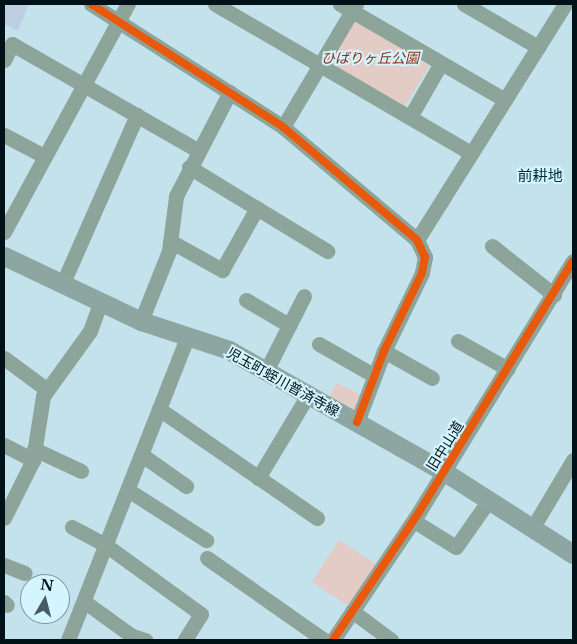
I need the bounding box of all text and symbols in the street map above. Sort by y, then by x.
park label: ひばりヶ丘公園 [321,50,419,66]
district label: 前耕地 [518,167,562,185]
street label: 児玉町蛭川普済寺線 [224,344,342,420]
street label: 旧中山道 [423,418,467,474]
north arrow [20,574,70,624]
text: N [39,575,55,595]

